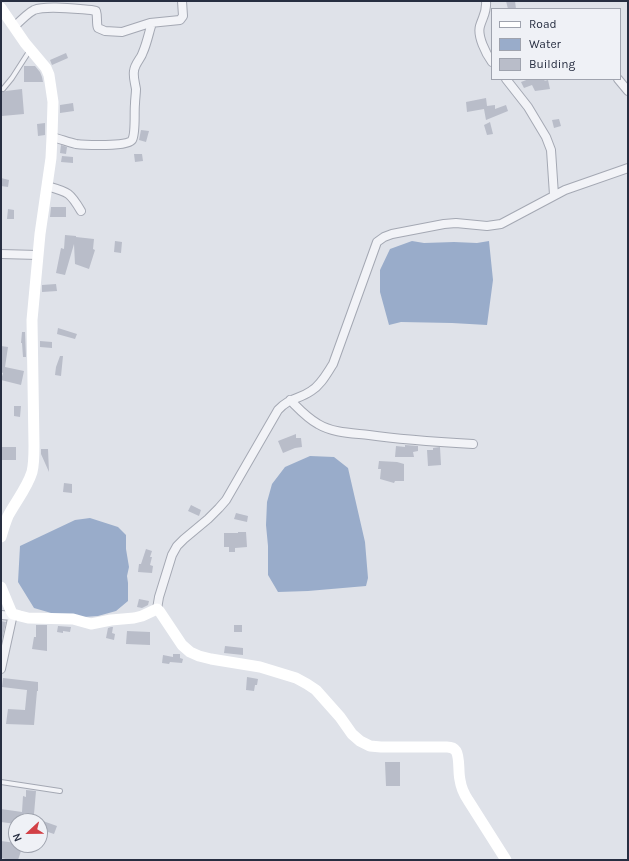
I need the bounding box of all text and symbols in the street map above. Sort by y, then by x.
legend [491,8,621,80]
text: Road [529,17,557,31]
text: Water [529,37,561,51]
text: Building [529,57,575,71]
north arrow [8,813,48,853]
text: N [10,831,25,843]

